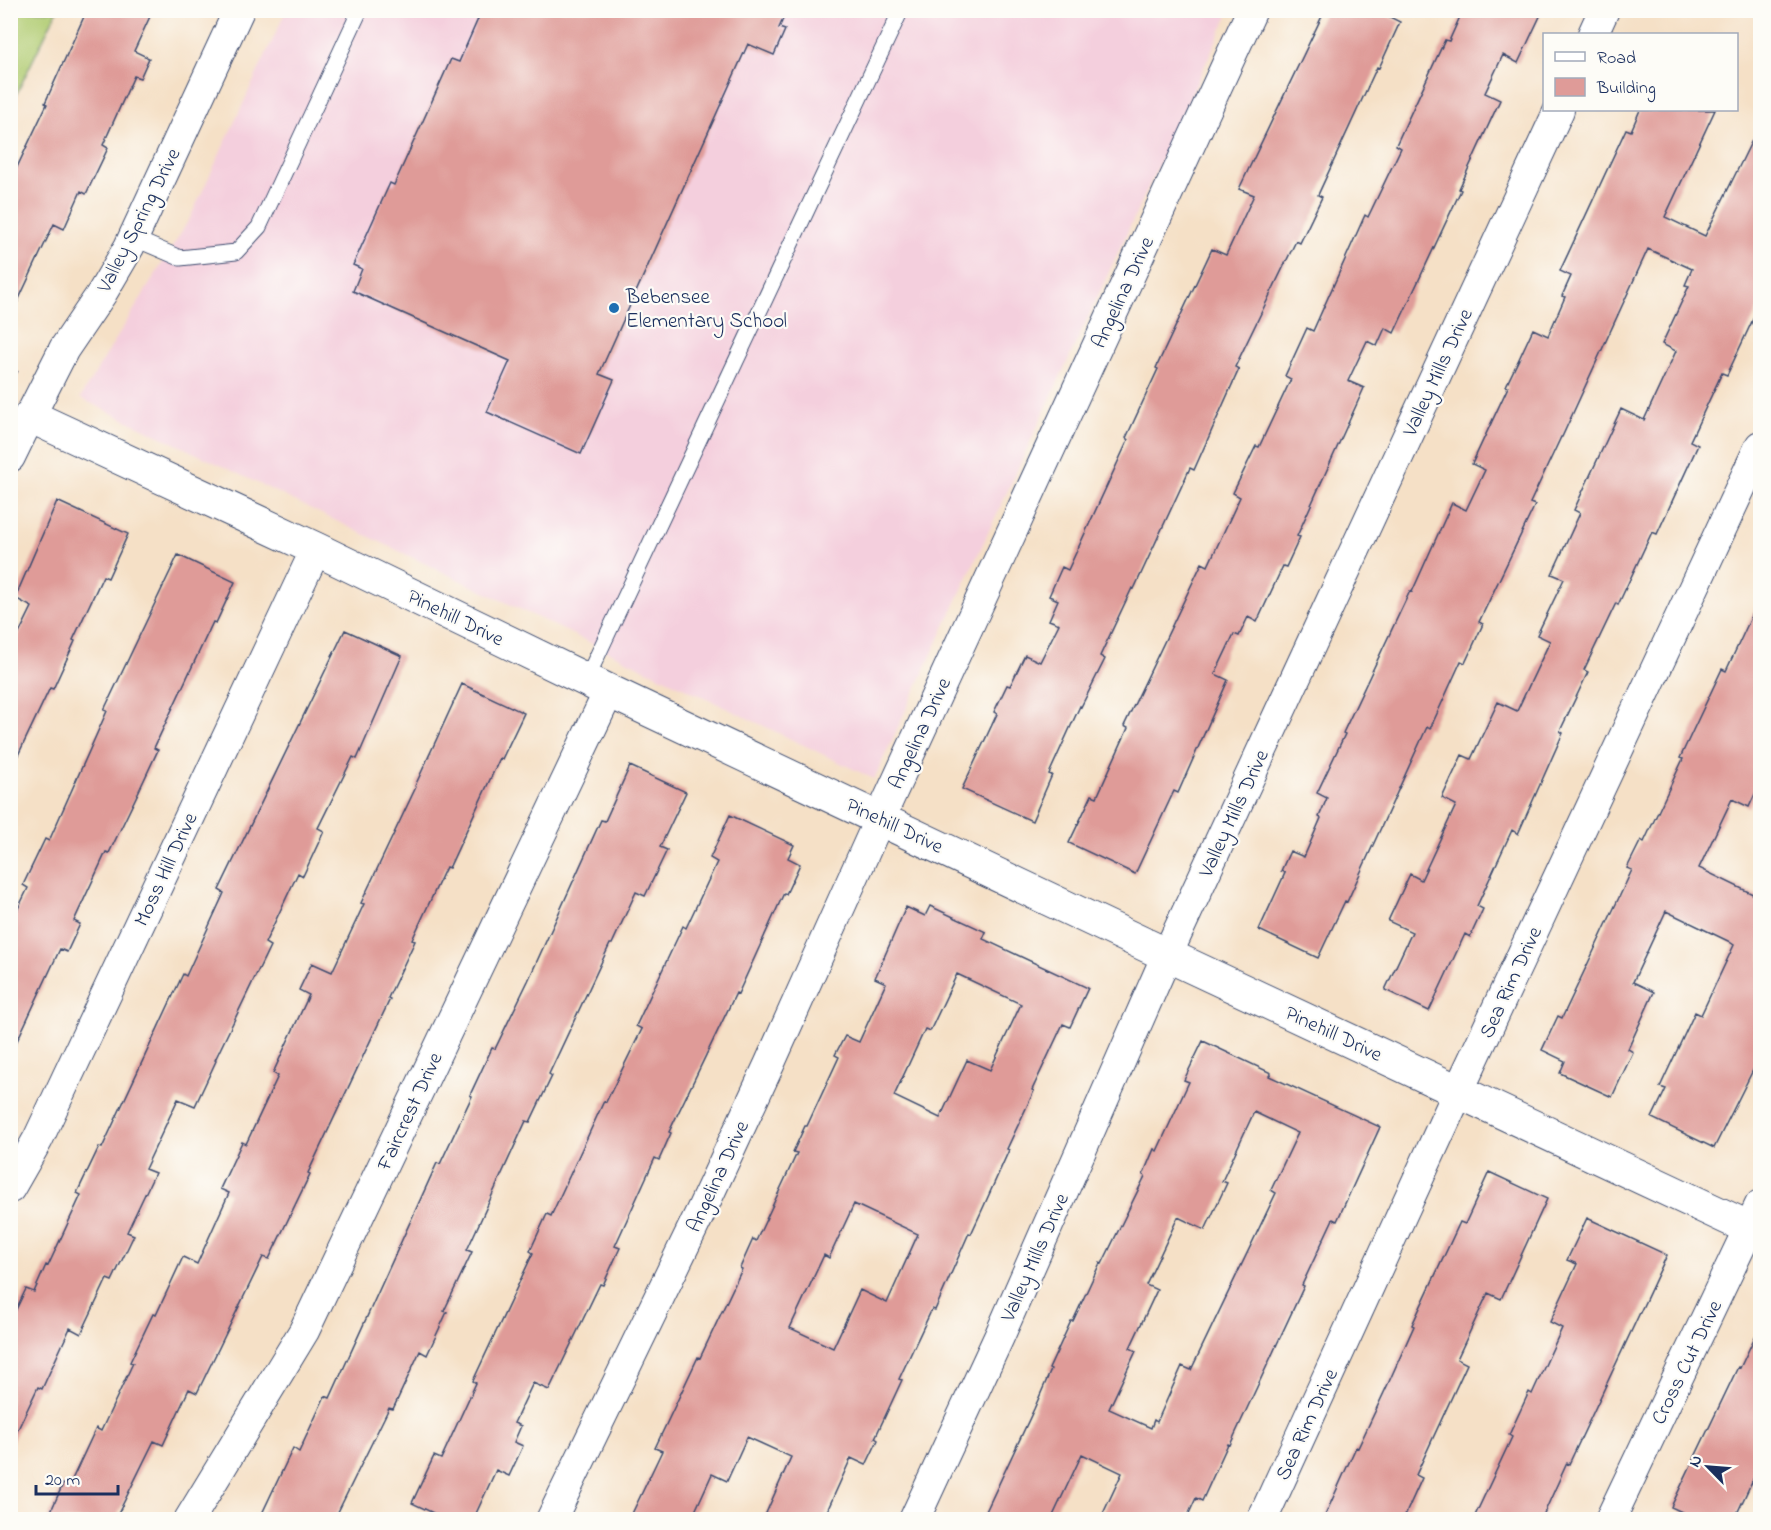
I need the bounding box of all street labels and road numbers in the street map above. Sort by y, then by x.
street label: Valley Spring Drive [90,143,191,300]
street label: Angelina Drive [1085,231,1165,355]
street label: Valley Mills Drive [1396,303,1484,443]
street label: Pinehill Drive [402,582,509,655]
street label: Angelina Drive [882,672,962,796]
street label: Valley Mills Drive [1192,744,1280,884]
street label: Pinehill Drive [841,791,948,863]
street label: Moss Hill Drive [127,807,207,932]
street label: Sea Rim Drive [1473,921,1551,1044]
street label: Pinehill Drive [1280,999,1387,1071]
street label: Faircrest Drive [370,1047,452,1177]
street label: Angelina Drive [680,1115,760,1239]
street label: Valley Mills Drive [994,1188,1080,1329]
street label: Cross Cut Drive [1645,1295,1731,1430]
street label: Sea Rim Drive [1269,1363,1347,1486]

